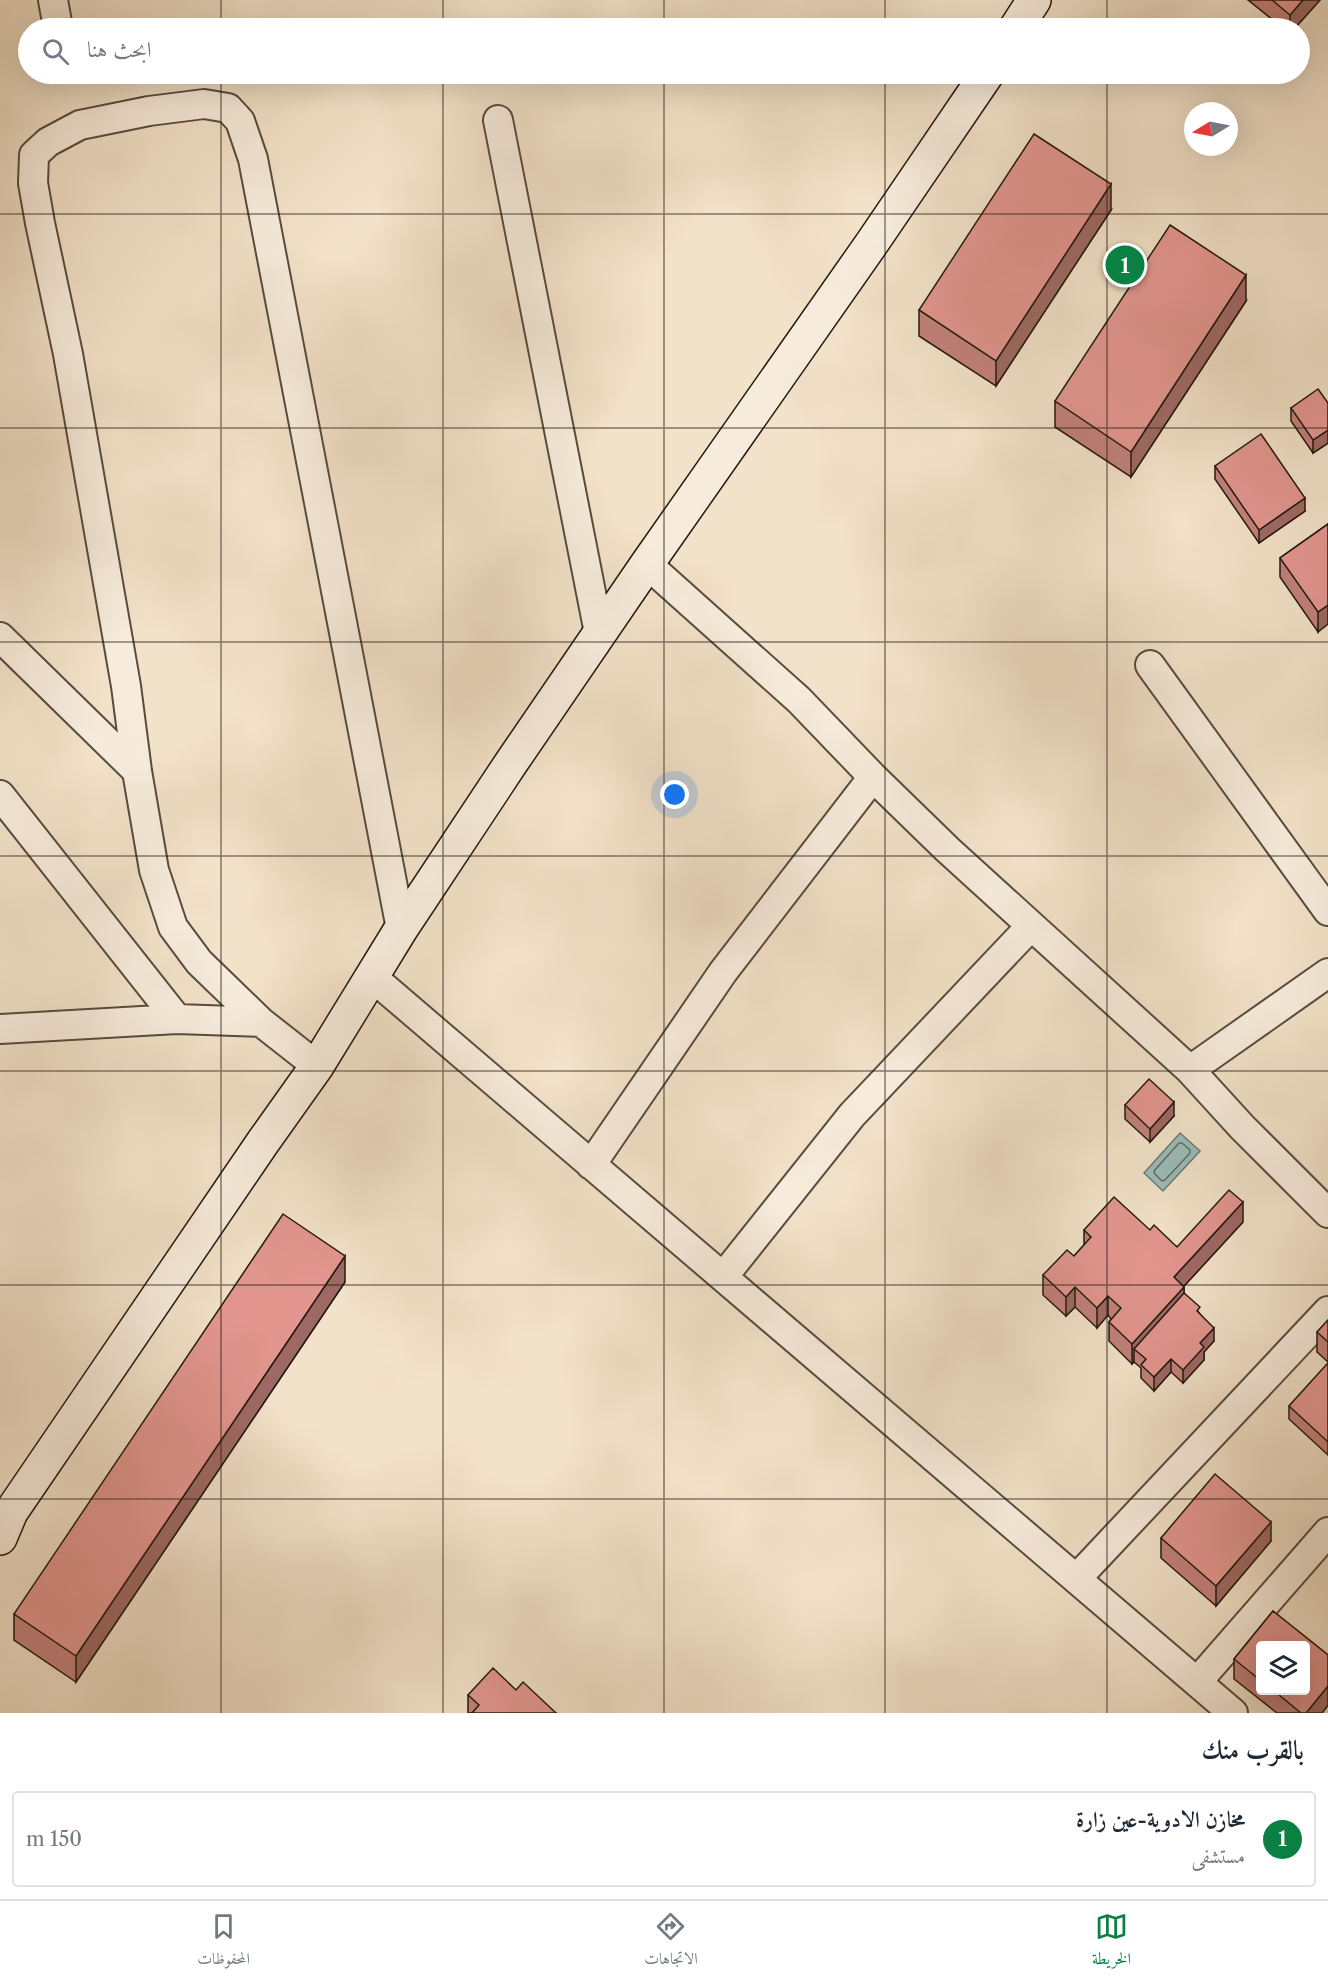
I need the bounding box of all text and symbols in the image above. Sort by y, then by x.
search box [18,18,1310,84]
icon: search [39,35,72,68]
text: ابحث هنا [87,36,152,63]
north arrow [1184,102,1238,156]
pin: 1 [1106,242,1144,288]
your location [660,780,689,809]
map controls [1256,1641,1310,1695]
button: layers [1256,1641,1310,1695]
text: بالقرب منك [1201,1734,1304,1766]
text: مخازن الادوية-عين زارة [1076,1806,1245,1833]
text: 150 m [26,1827,82,1851]
text: 1 [1278,1827,1287,1851]
text: مستشفى [1192,1844,1245,1868]
tab: المحفوظات [197,1910,250,1974]
tab: الاتجاهات [644,1910,698,1974]
tab: الخريطة [1092,1910,1131,1974]

